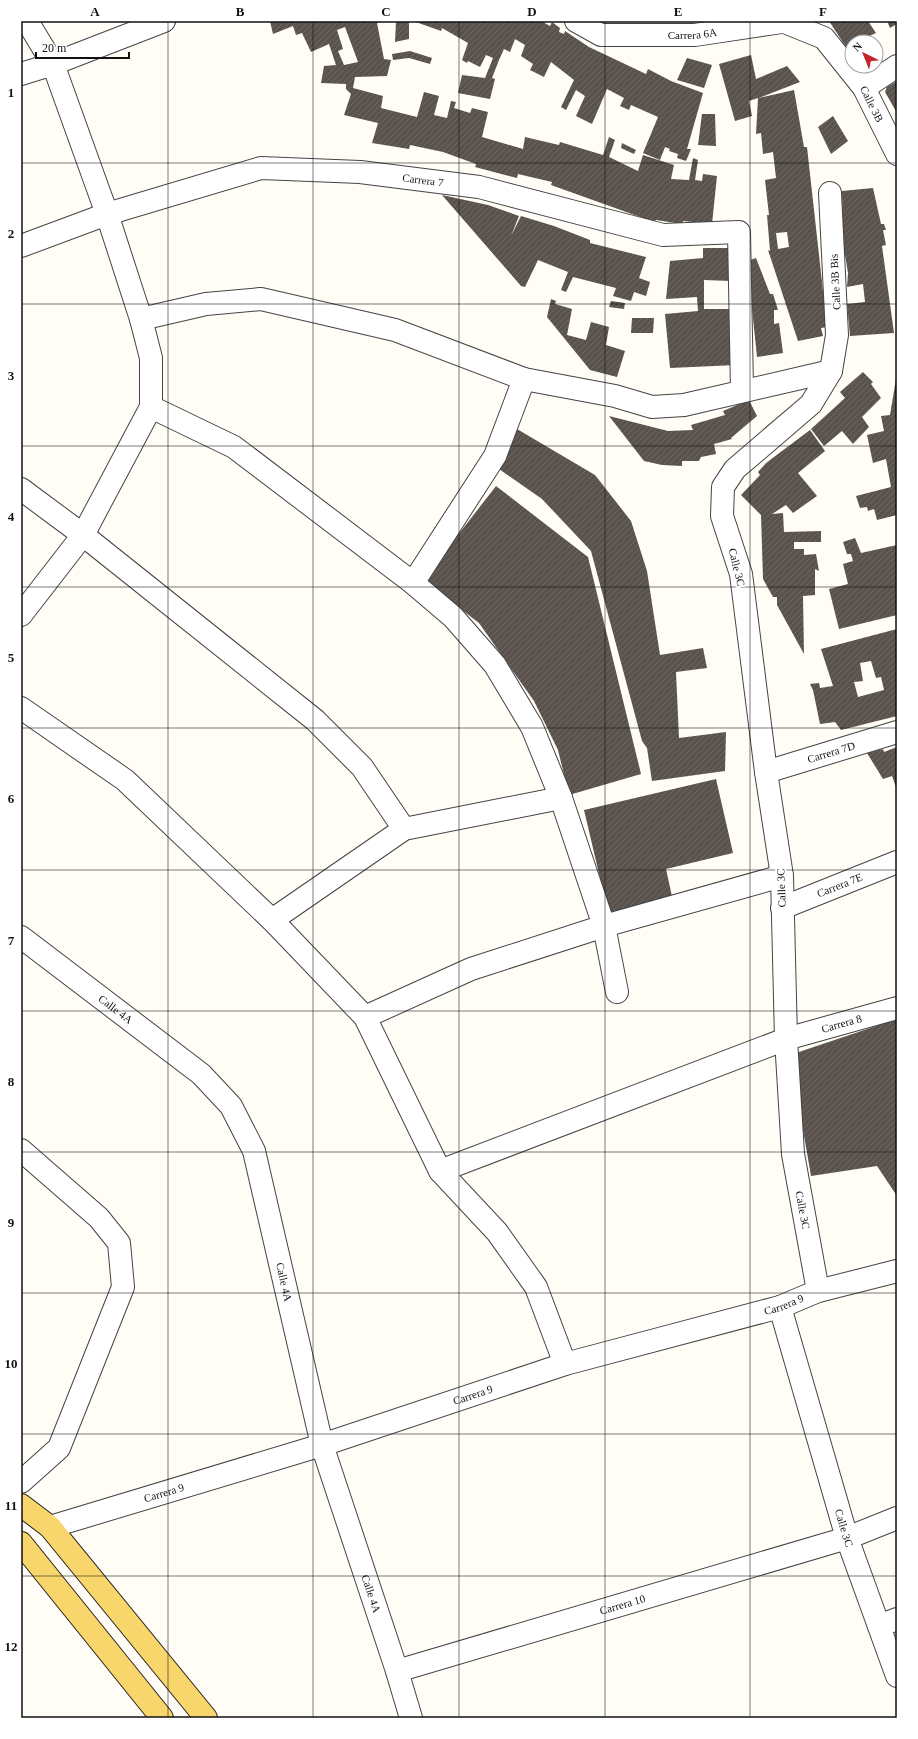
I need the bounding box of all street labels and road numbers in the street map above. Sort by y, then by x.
street label: Carrera 6A [668,26,718,41]
street label: Calle 3B [858,84,886,124]
street label: Carrera 7 [402,171,445,189]
street label: Calle 3B Bis [828,254,842,310]
street label: Calle 3C [726,547,748,587]
street label: Carrera 7D [806,739,856,765]
street label: Calle 3C [774,868,788,908]
street label: Carrera 7E [815,870,864,899]
street label: Calle 4A [96,992,135,1026]
street label: Carrera 8 [820,1012,864,1035]
street label: Calle 3C [793,1190,813,1230]
street label: Calle 4A [274,1261,295,1303]
street label: Carrera 9 [763,1292,806,1317]
street label: Carrera 9 [451,1382,495,1407]
street label: Carrera 9 [142,1481,186,1504]
street label: Calle 3C [833,1508,856,1548]
street label: Calle 4A [359,1573,383,1614]
street label: Carrera 10 [598,1592,647,1617]

